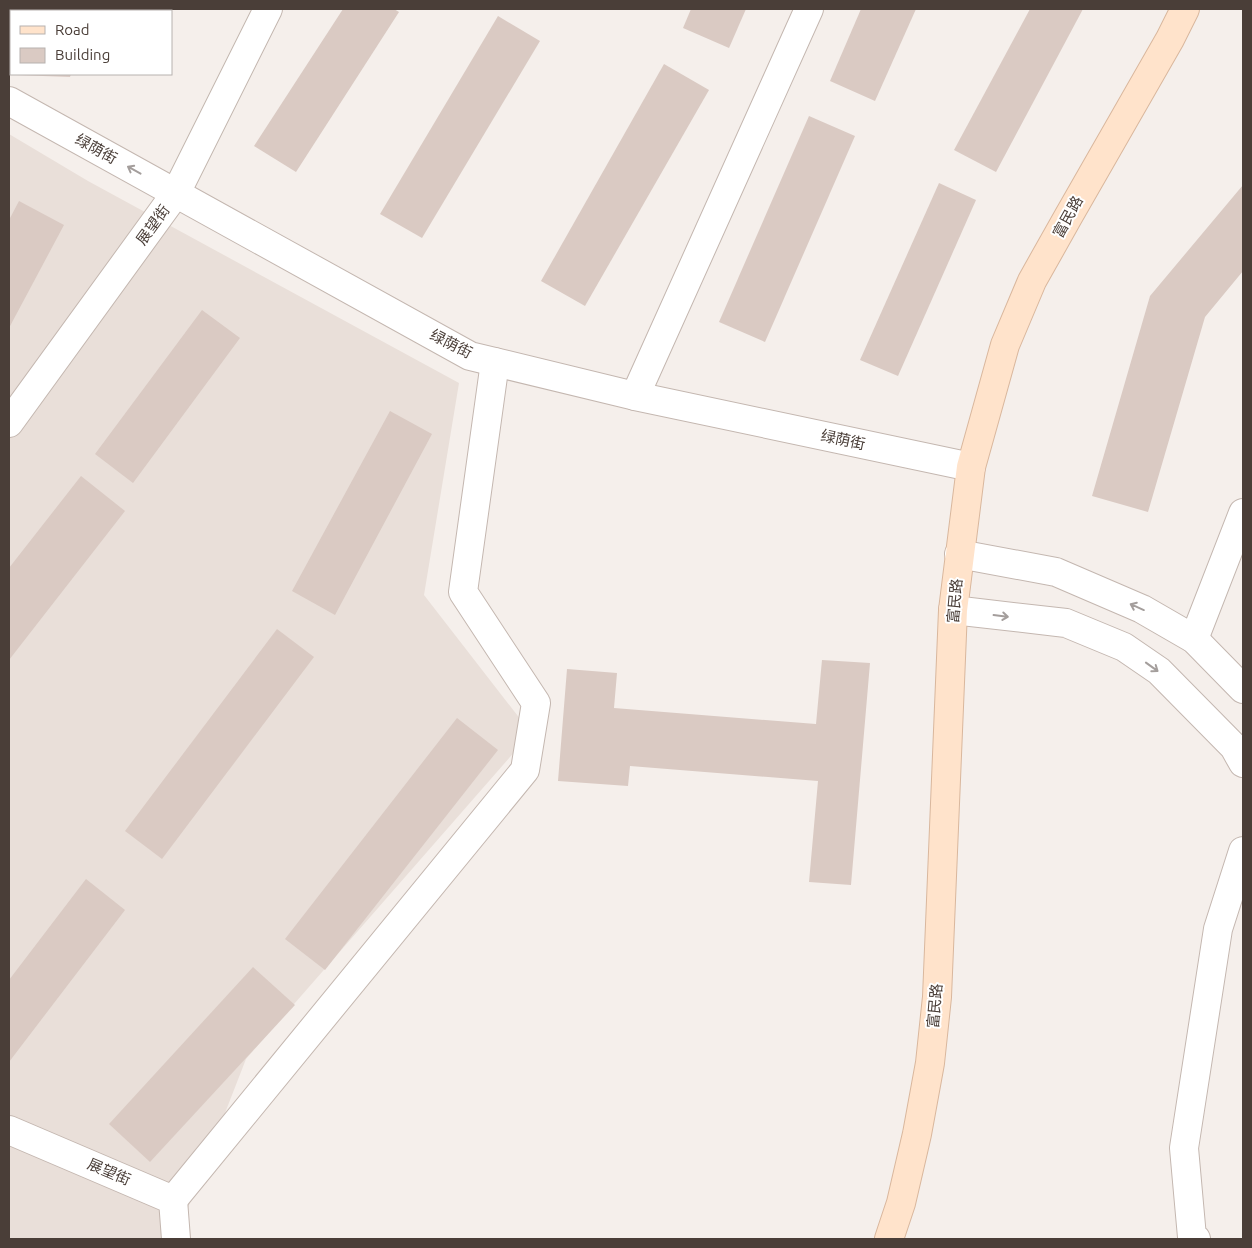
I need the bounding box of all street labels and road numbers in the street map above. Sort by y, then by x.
street label: 绿荫街 [72,130,120,167]
street label: 富民路 [1049,193,1086,241]
street label: 展望街 [132,202,173,248]
street label: 绿荫街 [427,326,475,361]
street label: 绿荫街 [819,427,867,453]
street label: 富民路 [944,578,965,624]
street label: 富民路 [924,983,945,1029]
street label: 展望街 [85,1155,133,1188]

